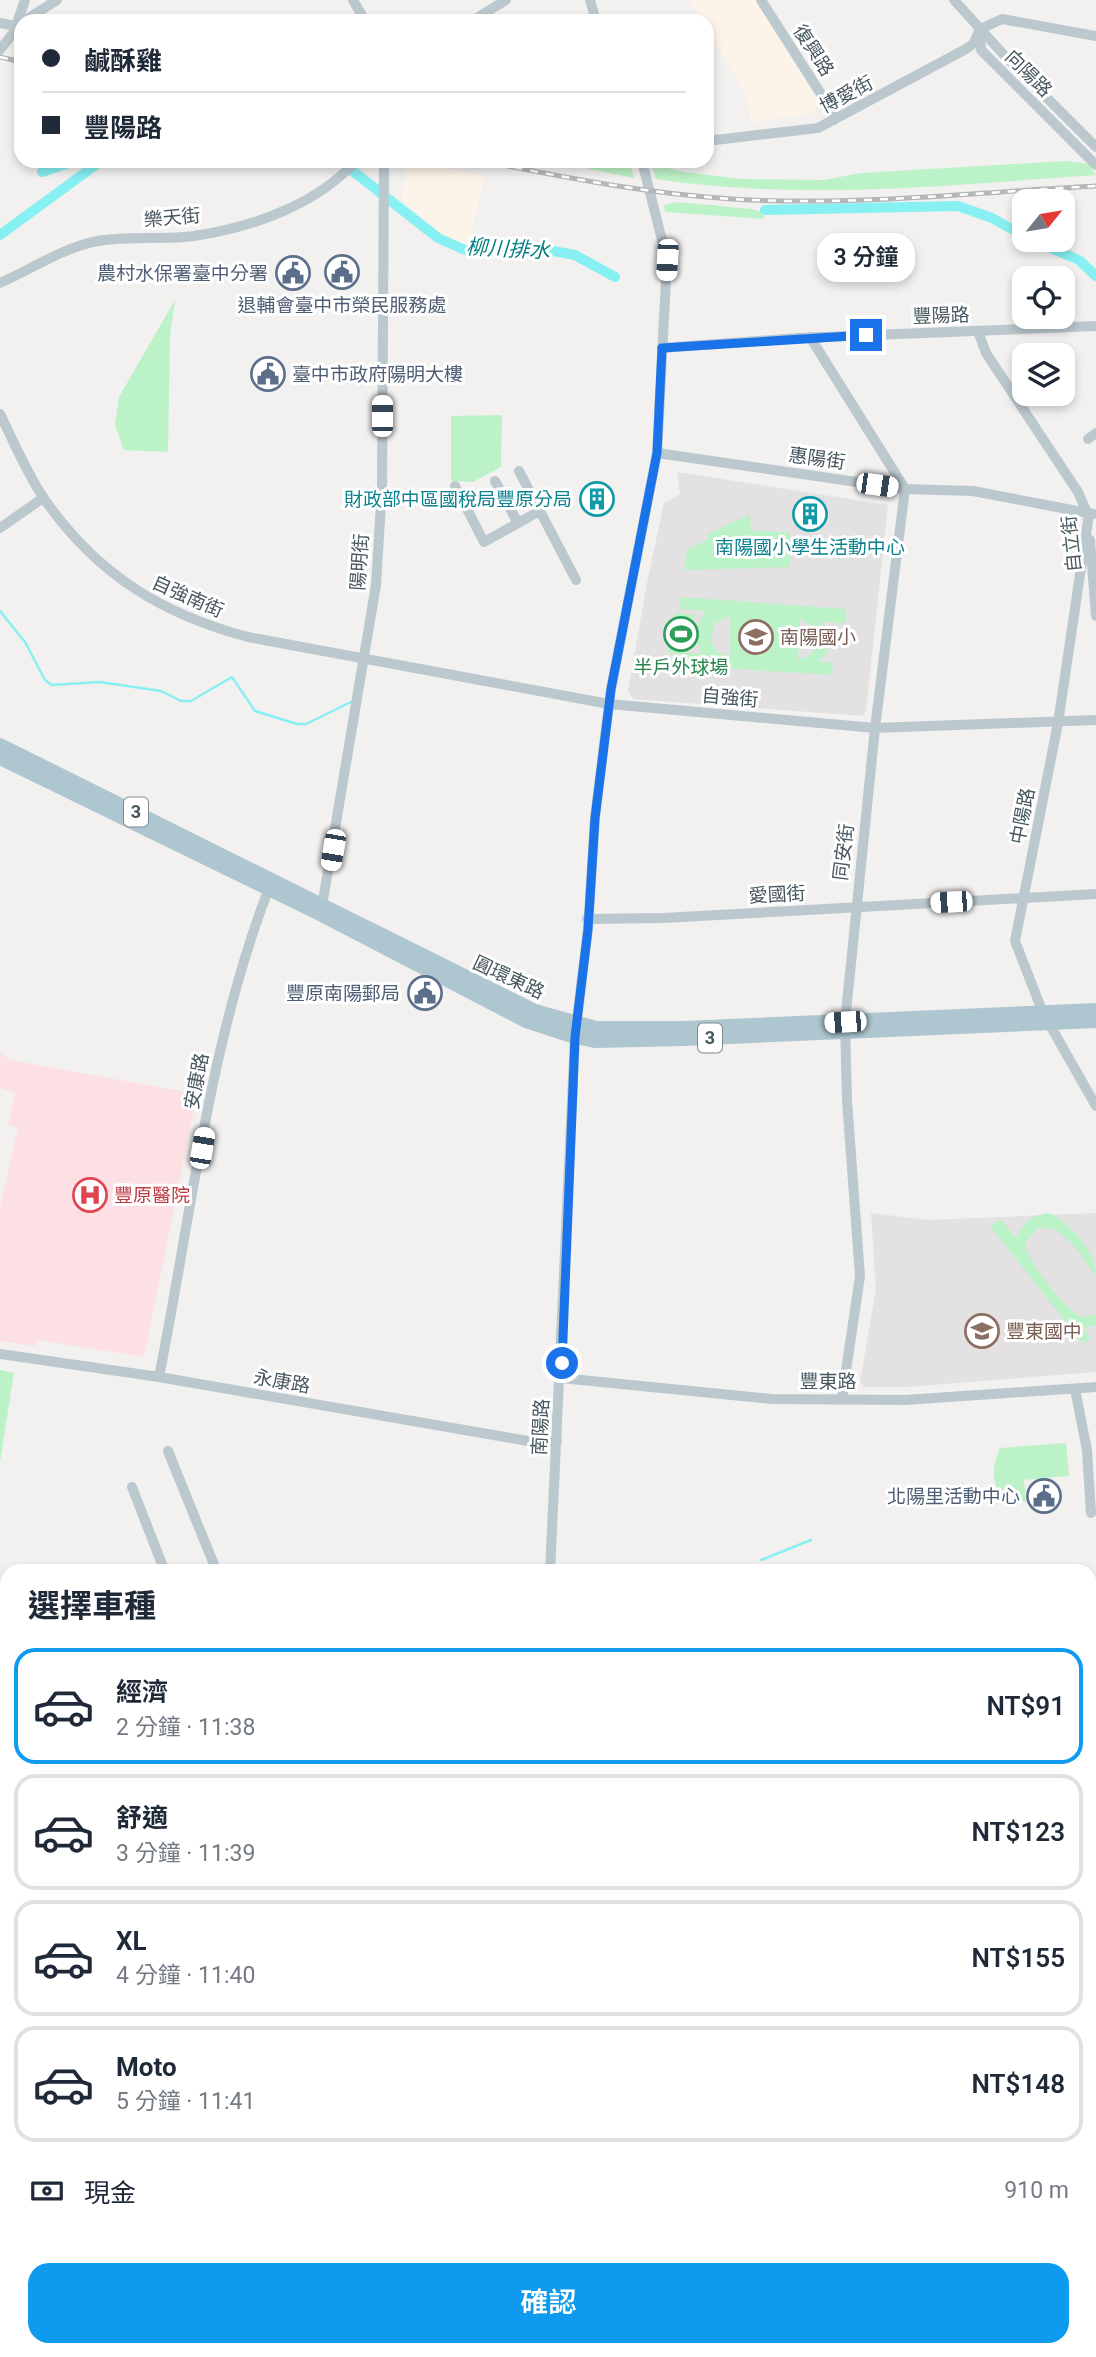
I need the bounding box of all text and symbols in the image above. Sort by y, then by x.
street label: 復興路 [788,20,839,80]
street label: 向陽路 [1000,45,1057,102]
text: 鹹酥雞 [84,46,162,76]
street label: 博愛街 [816,71,877,118]
text: 豐陽路 [84,113,162,143]
north arrow [1012,189,1074,252]
map controls [1012,189,1075,406]
street label: 樂天街 [143,204,201,231]
callout: 3 分鐘 [817,233,915,282]
water label: 柳川排水 [465,235,552,263]
car [656,238,679,282]
text: 3 分鐘 [834,244,898,271]
public building icon: 退輔會臺中市榮民服務處 [323,253,361,291]
public building icon: 農村水保署臺中分署 [274,254,312,292]
place label: 農村水保署臺中分署 [97,262,268,285]
button: locate [1012,266,1075,329]
place label: 退輔會臺中市榮民服務處 [237,294,447,317]
street label: 豐陽路 [912,303,970,328]
route end [850,319,882,351]
button: layers [1012,343,1075,406]
public building icon: 臺中市政府陽明大樓 [249,355,287,393]
place label: 臺中市政府陽明大樓 [292,363,463,386]
car [372,395,393,437]
street label: 惠陽街 [787,443,847,474]
car [855,472,900,498]
building icon: 財政部中區國稅局豐原分局 [578,480,616,518]
place label: 財政部中區國稅局豐原分局 [344,488,572,511]
building icon: 南陽國小學生活動中心 [791,495,829,533]
street label: 自立街 [1057,514,1086,574]
street label: 陽明街 [346,533,373,591]
place label: 南陽國小學生活動中心 [715,536,905,559]
street label: 自強南街 [148,570,227,622]
sports icon: 半戶外球場 [662,615,700,653]
school or university icon: 南陽國小 [737,618,775,656]
place label: 南陽國小 [780,626,856,649]
place label: 半戶外球場 [633,656,729,679]
street label: 自強街 [701,684,759,711]
street label: 中陽路 [1006,786,1039,846]
road number: 3 [124,798,148,826]
street label: 同安街 [829,822,858,882]
car [320,827,347,873]
street label: 愛國街 [748,882,806,907]
car [930,890,973,914]
street label: 圓環東路 [469,951,548,1004]
public building icon: 豐原南陽郵局 [406,974,444,1012]
place label: 豐原南陽郵局 [286,982,400,1005]
car [824,1010,867,1034]
road number: 3 [698,1023,722,1052]
street label: 安康路 [180,1051,213,1111]
car [189,1125,216,1171]
hospital icon: 豐原醫院 [71,1176,109,1214]
place label: 豐原醫院 [114,1184,190,1207]
school or university icon: 豐東國中 [963,1312,1001,1350]
place label: 豐東國中 [1006,1320,1082,1343]
route start [546,1347,578,1379]
street label: 永康路 [252,1365,312,1398]
street label: 豐東路 [799,1370,857,1393]
street label: 南陽路 [528,1398,553,1456]
public building icon: 北陽里活動中心 [1025,1477,1063,1515]
place label: 北陽里活動中心 [887,1485,1020,1508]
text: 選擇車種 [28,1587,156,1625]
icon: car [32,1675,95,1738]
text: 經濟 [116,1677,168,1707]
text: NT$91 [986,1691,1065,1721]
text: 2 分鐘 · 11:38 [116,1714,255,1741]
icon: car [32,1801,95,1864]
text: 舒適 [116,1803,168,1833]
text: NT$123 [972,1817,1065,1847]
text: 3 分鐘 · 11:39 [116,1840,255,1867]
text: XL [116,1926,147,1956]
icon: car [32,1927,95,1990]
text: NT$155 [972,1943,1065,1973]
text: 4 分鐘 · 11:40 [116,1962,255,1989]
text: Moto [116,2052,177,2082]
icon: car [32,2053,95,2116]
text: NT$148 [972,2069,1065,2099]
text: 5 分鐘 · 11:41 [116,2088,255,2115]
icon: cash [28,2172,66,2210]
text: 910 m [1004,2177,1069,2204]
text: 現金 [84,2178,136,2208]
button: 確認 [28,2263,1069,2343]

